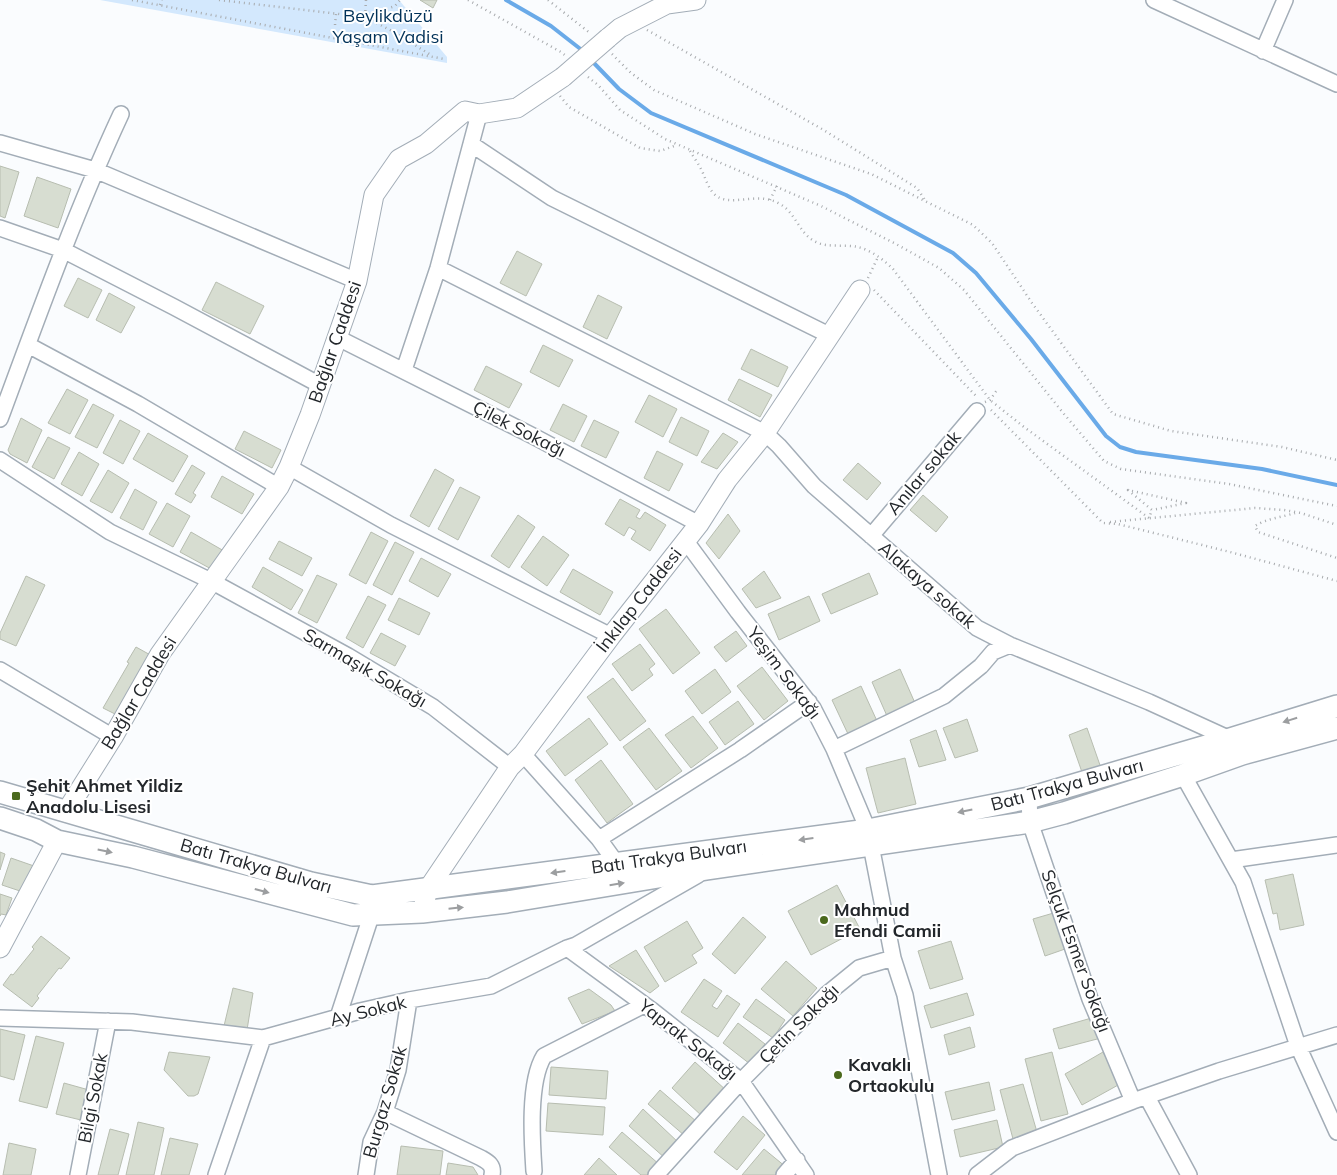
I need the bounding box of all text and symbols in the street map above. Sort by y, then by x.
park label: Beylikdüzü Yaşam Vadisi [331,4,444,48]
street label: Bağlar Caddesi [303,278,366,406]
street label: Çilek Sokağı [469,395,570,462]
street label: Anılar sokak [882,425,966,519]
street label: Alakaya sokak [874,536,981,634]
street label: İnkılap Caddesi [591,543,687,657]
street label: Yeşim Sokağı [742,621,827,723]
street label: Sarmaşık Sokağı [299,623,431,712]
street label: Bağlar Caddesi [96,632,181,753]
one-way arrow [1283,717,1298,725]
street label: Batı Trakya Bulvarı [988,753,1146,816]
place label: Şehit Ahmet Yildiz Anadolu Lisesi [26,774,183,818]
marker: Şehit Ahmet Yildiz Anadolu Lisesi [10,790,22,802]
one-way arrow [957,807,973,815]
street label: Batı Trakya Bulvarı [178,833,335,898]
street label: Batı Trakya Bulvarı [590,834,748,879]
one-way arrow [797,835,813,843]
one-way arrow [97,847,112,855]
street label: Selçuk Esmer Sokağı [1036,866,1117,1035]
one-way arrow [549,868,565,876]
one-way arrow [609,880,625,888]
one-way arrow [254,887,270,895]
place label: Mahmud Efendi Camii [834,898,941,942]
one-way arrow [448,904,464,912]
marker: Mahmud Efendi Camii [818,914,830,926]
street label: Çetin Sokağı [754,979,844,1069]
street label: Ay Sokak [327,990,409,1031]
street label: Yaprak Sokağı [634,993,742,1085]
street label: Burgaz Sokak [358,1042,412,1161]
street label: Bilgi Sokak [73,1050,113,1145]
place label: Kavaklı Ortaokulu [848,1053,934,1097]
marker: Kavaklı Ortaokulu [832,1069,844,1081]

